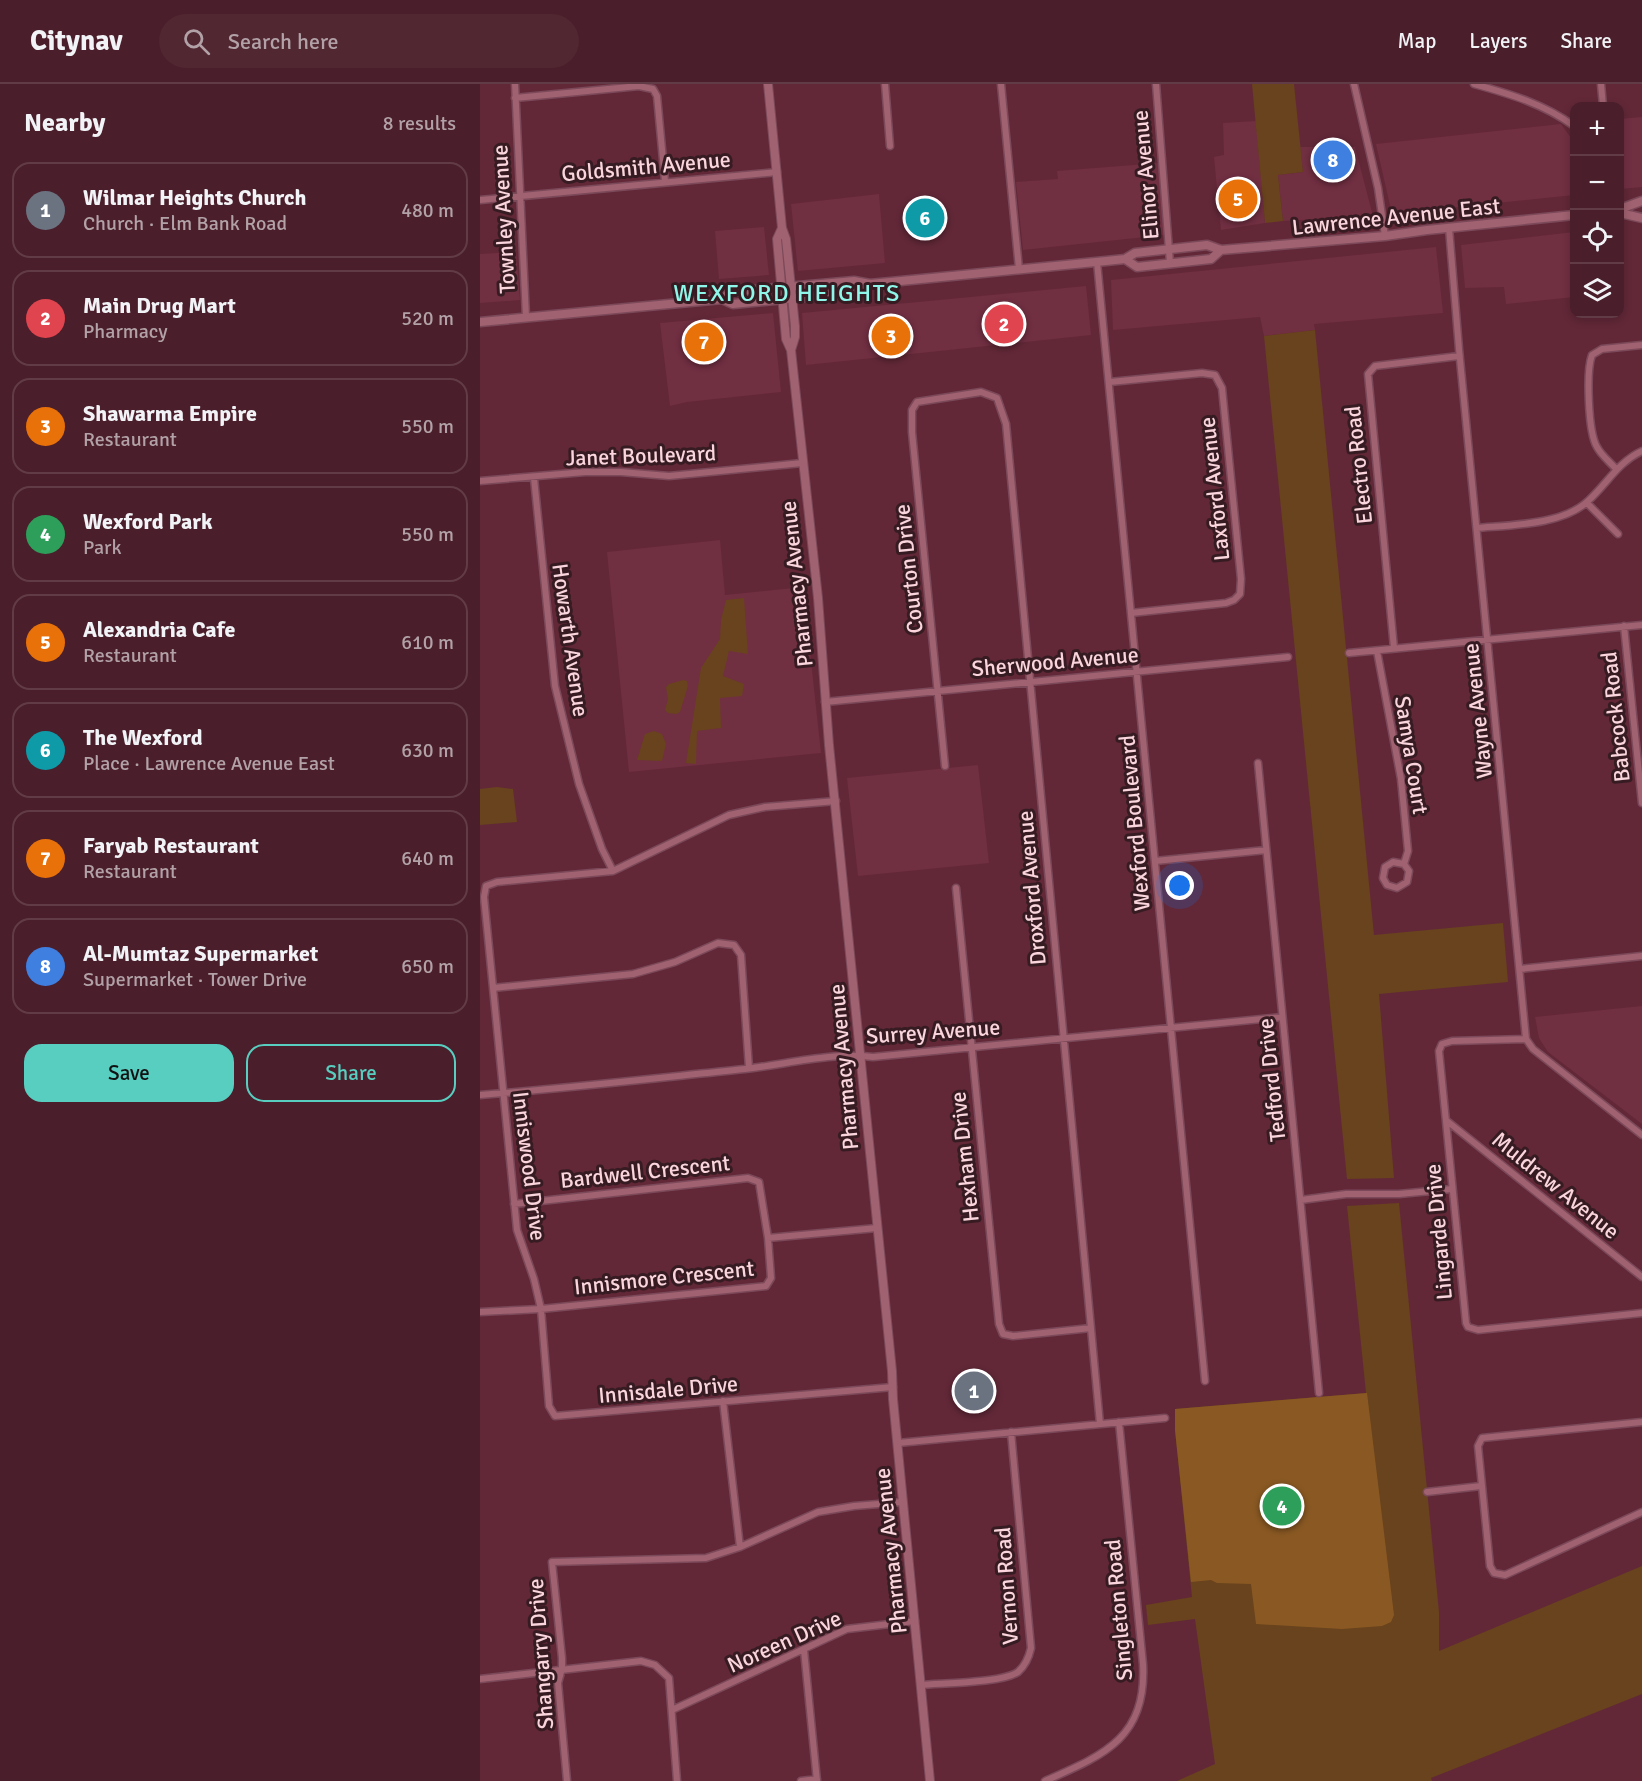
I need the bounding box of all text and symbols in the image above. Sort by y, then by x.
search box [159,14,579,68]
text: Citynav [30,24,123,58]
icon: search [180,25,213,58]
text: Search here [228,28,339,55]
text: Map [1398,28,1436,54]
text: Layers [1469,28,1527,54]
text: Share [1560,28,1612,54]
map controls [1570,102,1624,318]
button: + [1570,102,1624,156]
text: Nearby [24,107,105,139]
street label: Elinor Avenue [1126,109,1165,241]
text: 8 results [383,111,456,136]
pin: 8 [1314,138,1352,182]
street label: Townley Avenue [486,144,521,294]
street label: Goldsmith Avenue [560,146,732,187]
button: − [1570,156,1624,210]
pin: 5 [1218,176,1257,222]
text: Wilmar Heights Church [83,184,306,211]
street label: Lawrence Avenue East [1291,192,1502,241]
pin: 6 [906,196,944,240]
text: 1 [40,198,51,223]
text: 480 m [401,198,454,223]
button: locate [1570,210,1624,264]
text: Church · Elm Bank Road [83,211,287,236]
button: layers [1570,264,1624,318]
district label: WEXFORD HEIGHTS [673,278,901,308]
text: Main Drug Mart [83,292,236,319]
pin: 2 [984,302,1024,346]
text: 2 [40,306,51,331]
text: 520 m [401,306,454,331]
pin: 3 [872,314,910,358]
text: Pharmacy [83,319,168,344]
pin: 7 [684,320,724,364]
text: Shawarma Empire [83,400,257,427]
street label: Electro Road [1339,404,1378,525]
text: 3 [40,414,51,439]
text: 550 m [401,414,454,439]
street label: Laxford Avenue [1194,416,1235,562]
text: Restaurant [83,427,177,452]
street label: Janet Boulevard [565,439,717,472]
street label: Pharmacy Avenue [774,500,819,668]
street label: Courton Drive [888,503,929,635]
text: Wexford Park [83,508,212,535]
text: 4 [40,522,51,547]
text: 550 m [401,522,454,547]
text: Park [83,535,121,560]
street label: Howarth Avenue [546,562,595,719]
text: Alexandria Cafe [83,616,235,643]
text: 5 [40,630,51,655]
text: 610 m [401,630,454,655]
street label: Sherwood Avenue [970,641,1140,682]
street label: Wayne Avenue [1457,642,1498,780]
text: Restaurant [83,643,177,668]
street label: Babcock Road [1595,650,1636,784]
street label: Samya Court [1389,694,1434,816]
text: The Wexford [83,724,203,751]
street label: Wexford Boulevard [1113,734,1156,912]
text: 6 [40,738,51,763]
text: 630 m [401,738,454,763]
text: Place · Lawrence Avenue East [83,751,335,776]
street label: Droxford Avenue [1011,810,1052,966]
text: Faryab Restaurant [83,832,259,859]
text: 7 [40,846,51,871]
text: 640 m [401,846,454,871]
text: Restaurant [83,859,177,884]
your location [1165,871,1194,900]
text: Al-Mumtaz Supermarket [83,940,318,967]
text: 8 [40,954,51,979]
text: 650 m [401,954,454,979]
text: Supermarket · Tower Drive [83,967,307,992]
street label: Pharmacy Avenue [823,983,864,1151]
street label: Surrey Avenue [865,1013,1001,1050]
street label: Tedford Drive [1252,1017,1291,1143]
button: Save [24,1044,234,1102]
button: Share [246,1044,456,1102]
street label: Inniswood Drive [507,1090,552,1242]
street label: Hexham Drive [944,1091,985,1223]
street label: Muldrew Avenue [1487,1126,1625,1245]
street label: Bardwell Crescent [559,1149,732,1194]
street label: Lingarde Drive [1419,1163,1458,1301]
street label: Innismore Crescent [573,1255,756,1300]
pin: 1 [954,1368,994,1414]
street label: Innisdale Drive [597,1370,739,1409]
street label: Pharmacy Avenue [868,1467,913,1635]
pin: 4 [1262,1484,1302,1528]
street label: Vernon Road [989,1526,1024,1646]
street label: Singleton Road [1099,1538,1138,1682]
street label: Shangarry Drive [522,1578,559,1730]
street label: Noreen Drive [723,1604,845,1679]

